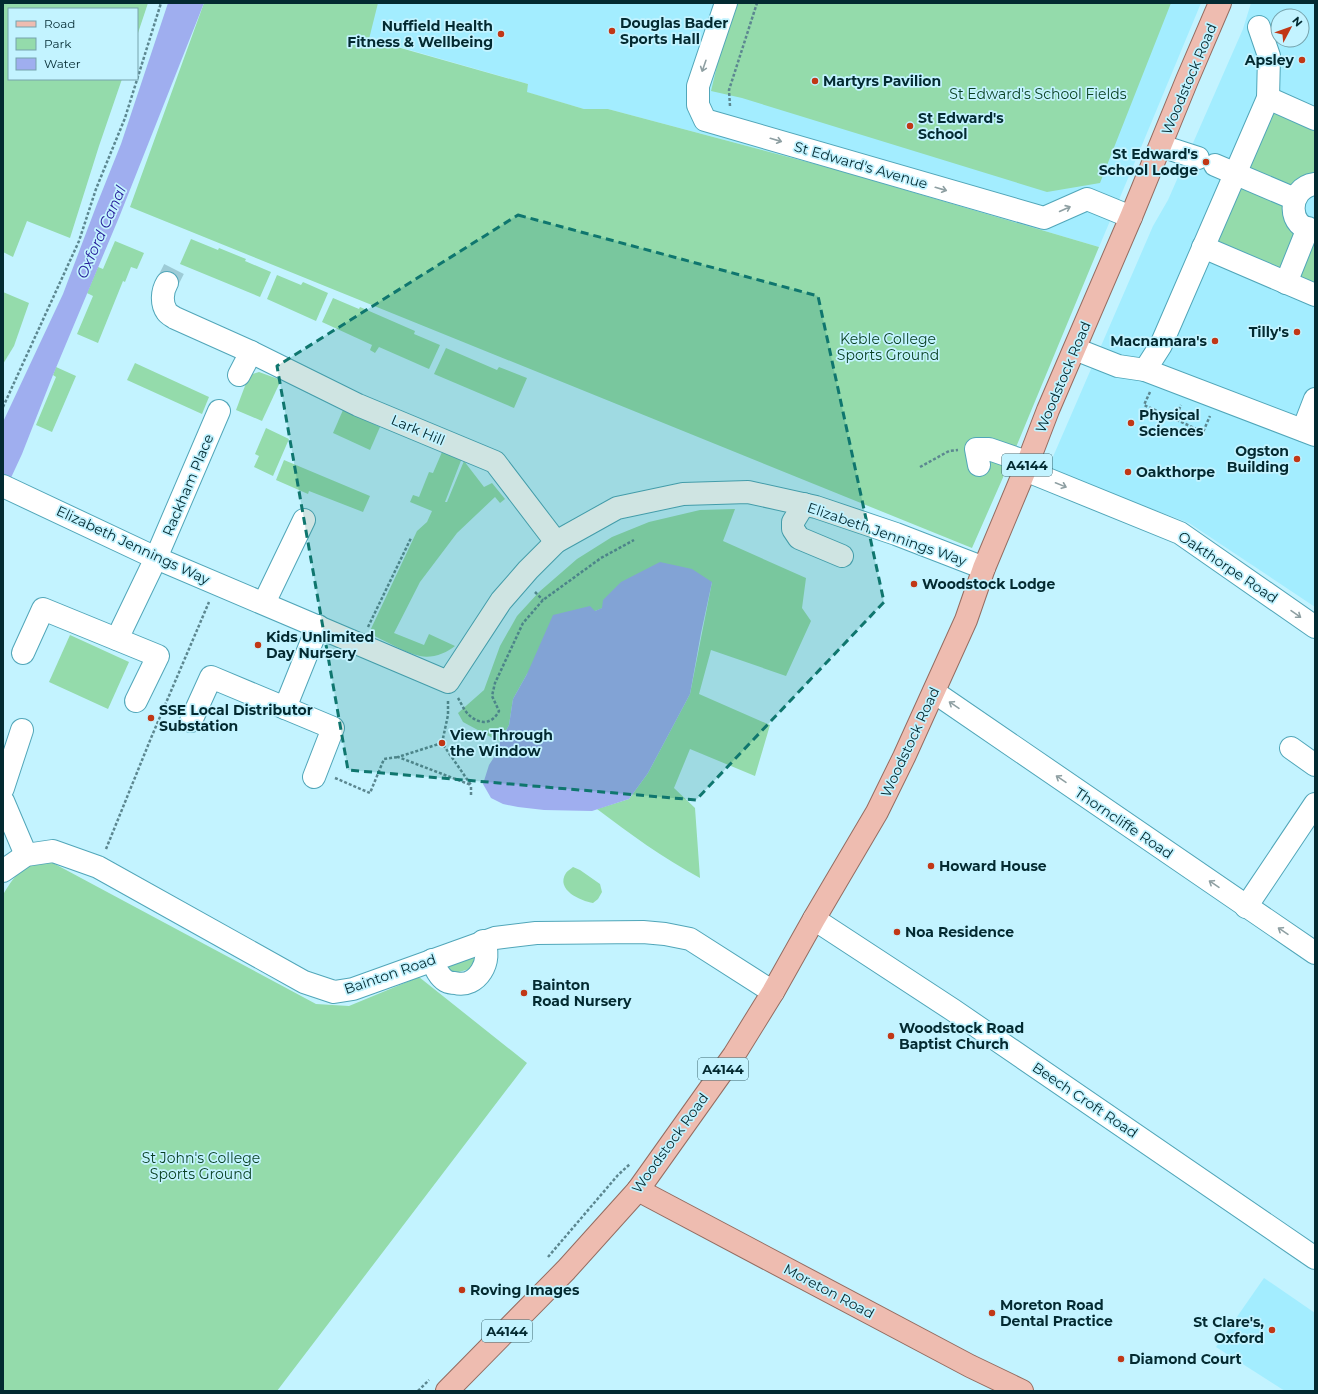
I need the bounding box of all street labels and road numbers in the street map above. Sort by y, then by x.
street label: Woodstock Road [1157,21,1221,137]
street label: St Edward's Avenue [792,137,930,193]
street label: Woodstock Road [1031,319,1095,435]
street label: Lark Hill [388,411,448,449]
street label: Rackham Place [158,431,218,539]
road number: A4144 [1002,454,1052,476]
street label: Elizabeth Jennings Way [805,498,969,570]
street label: Elizabeth Jennings Way [53,502,213,589]
street label: Oakthorpe Road [1175,527,1281,607]
street label: Woodstock Road [877,684,943,800]
street label: Thorncliffe Road [1071,783,1177,863]
street label: Bainton Road [342,950,438,998]
road number: A4144 [698,1058,748,1080]
street label: Beech Croft Road [1029,1058,1141,1142]
street label: Woodstock Road [628,1089,712,1197]
street label: Moreton Road [781,1260,877,1322]
road number: A4144 [482,1320,532,1342]

